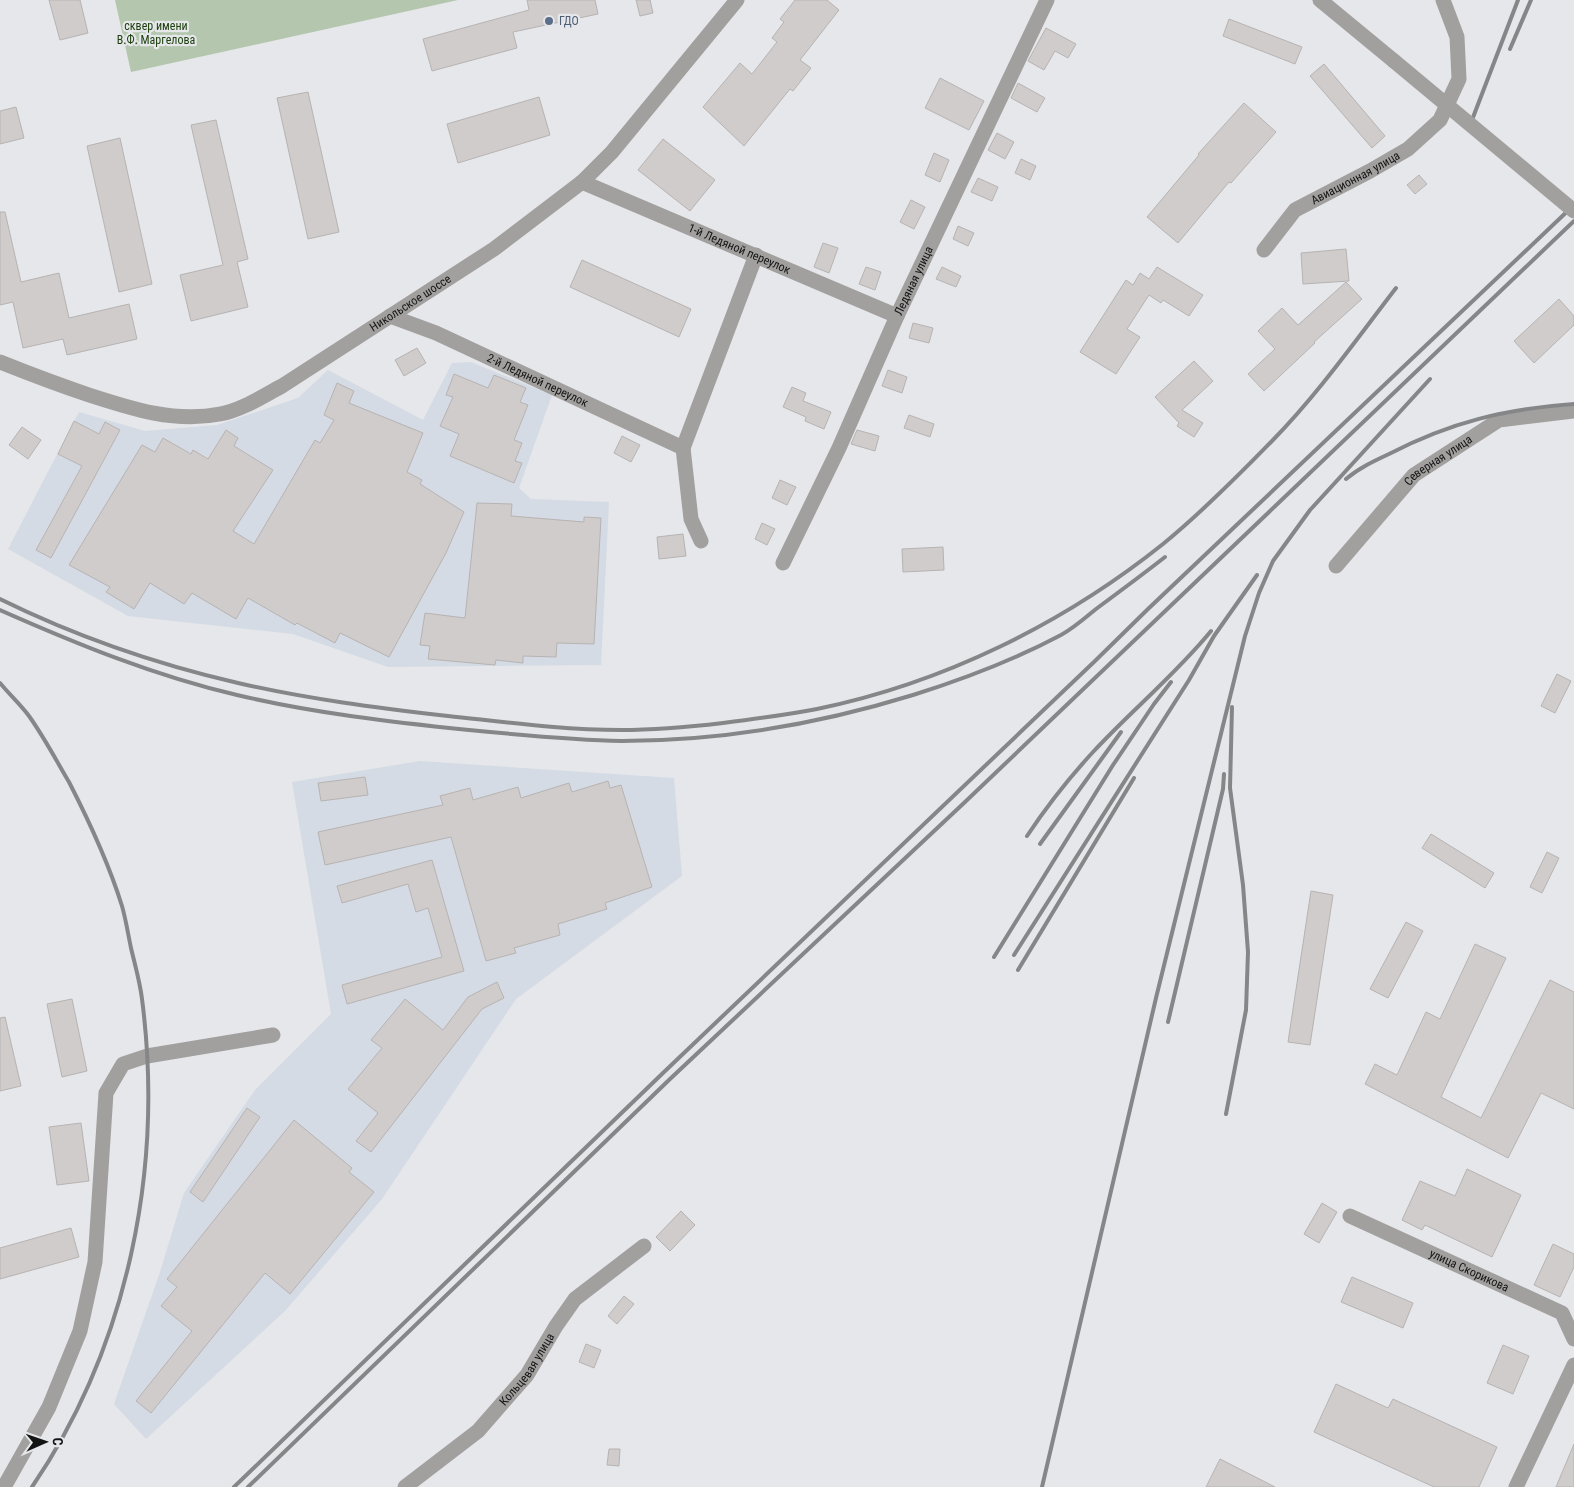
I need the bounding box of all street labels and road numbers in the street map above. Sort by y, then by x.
street label: Авиационная улица [1309,148,1403,207]
street label: 1-й Ледяной переулок [686,221,793,277]
street label: Ледяная улица [891,244,936,318]
street label: Никольское шоссе [367,271,454,334]
street label: 2-й Ледяной переулок [485,351,591,410]
street label: Северная улица [1401,432,1475,488]
street label: улица Скорикова [1427,1246,1511,1295]
street label: Кольцевая улица [497,1330,557,1408]

